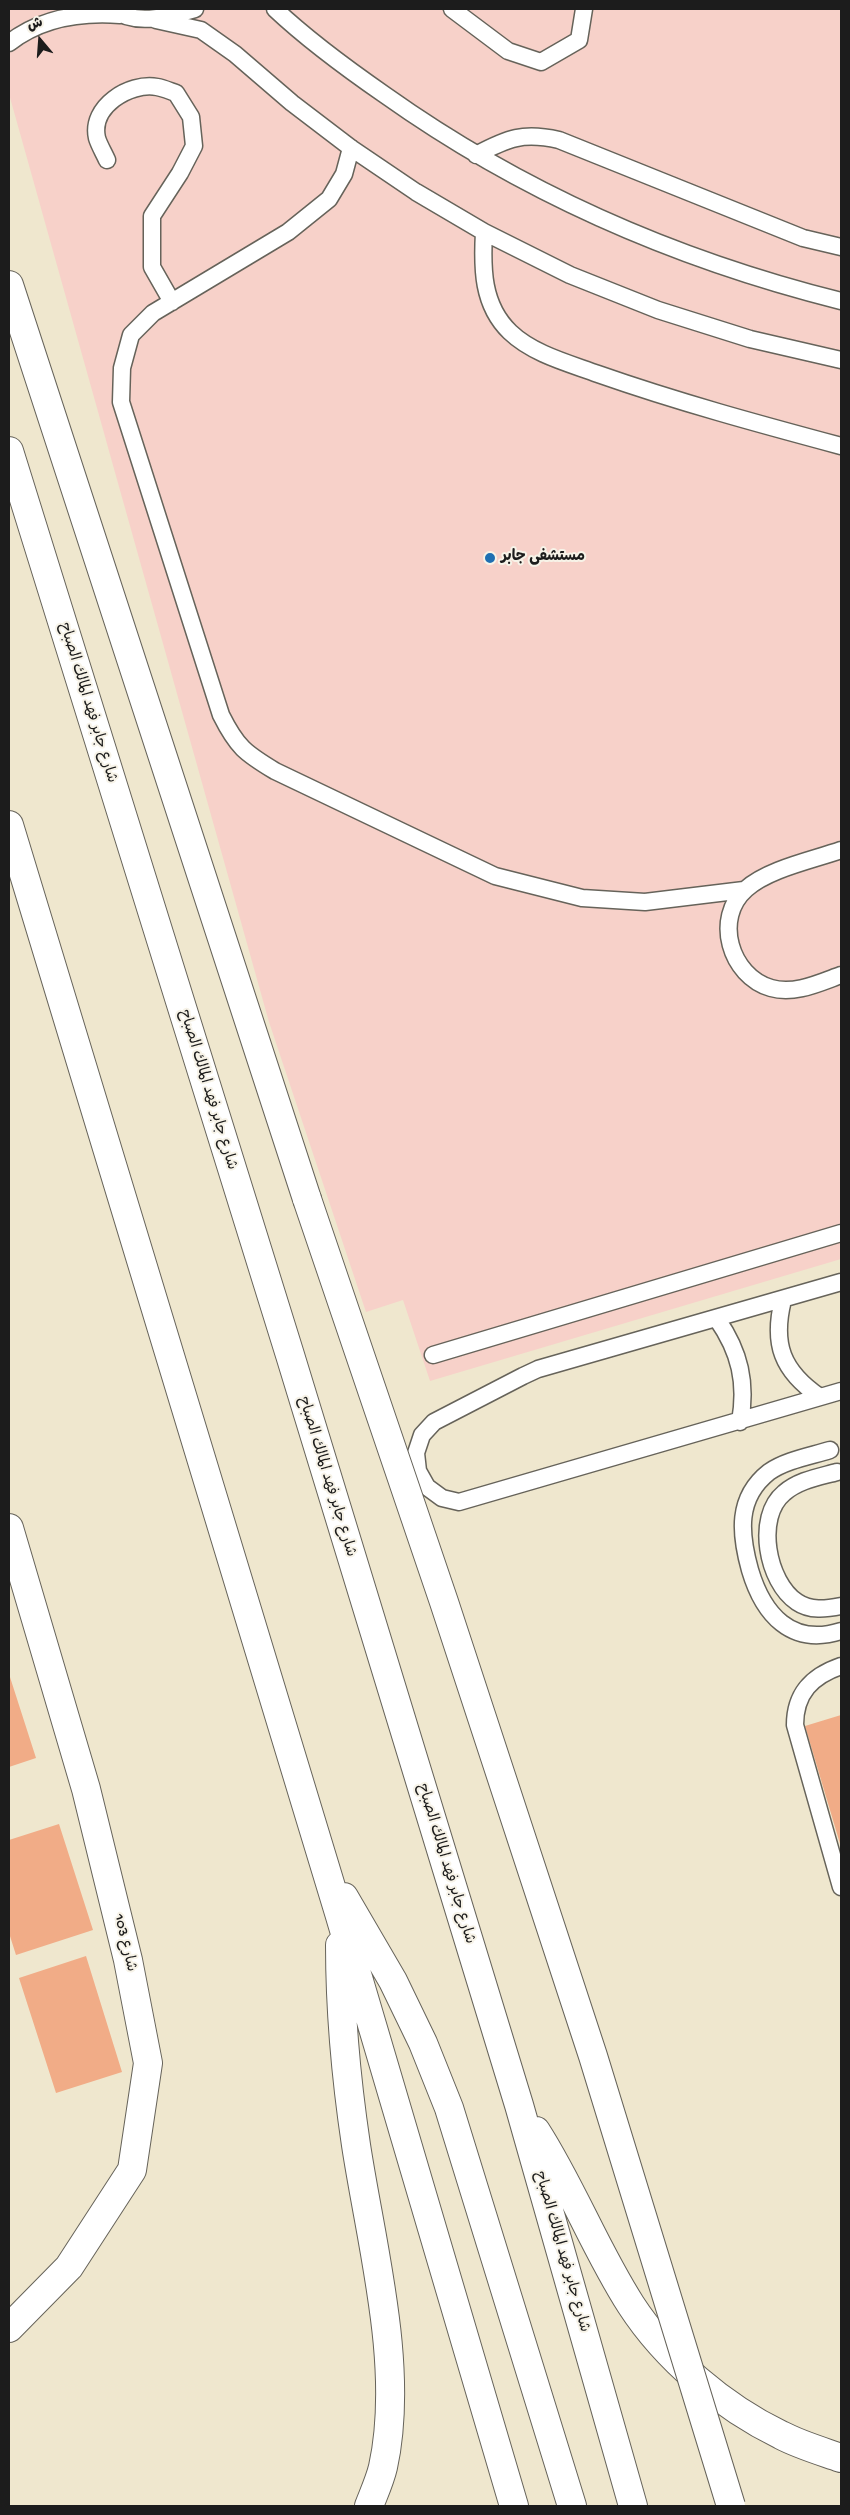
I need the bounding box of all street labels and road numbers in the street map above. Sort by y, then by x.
street label: شارع جابر فهد المالك الصباح [54,621,120,785]
street label: شارع جابر فهد المالك الصباح [174,1008,240,1172]
street label: شارع جابر فهد المالك الصباح [293,1395,359,1559]
street label: شارع جابر فهد المالك الصباح [412,1782,478,1946]
street label: شارع 103 [109,1913,139,1973]
street label: شارع جابر فهد المالك الصباح [529,2169,593,2335]

